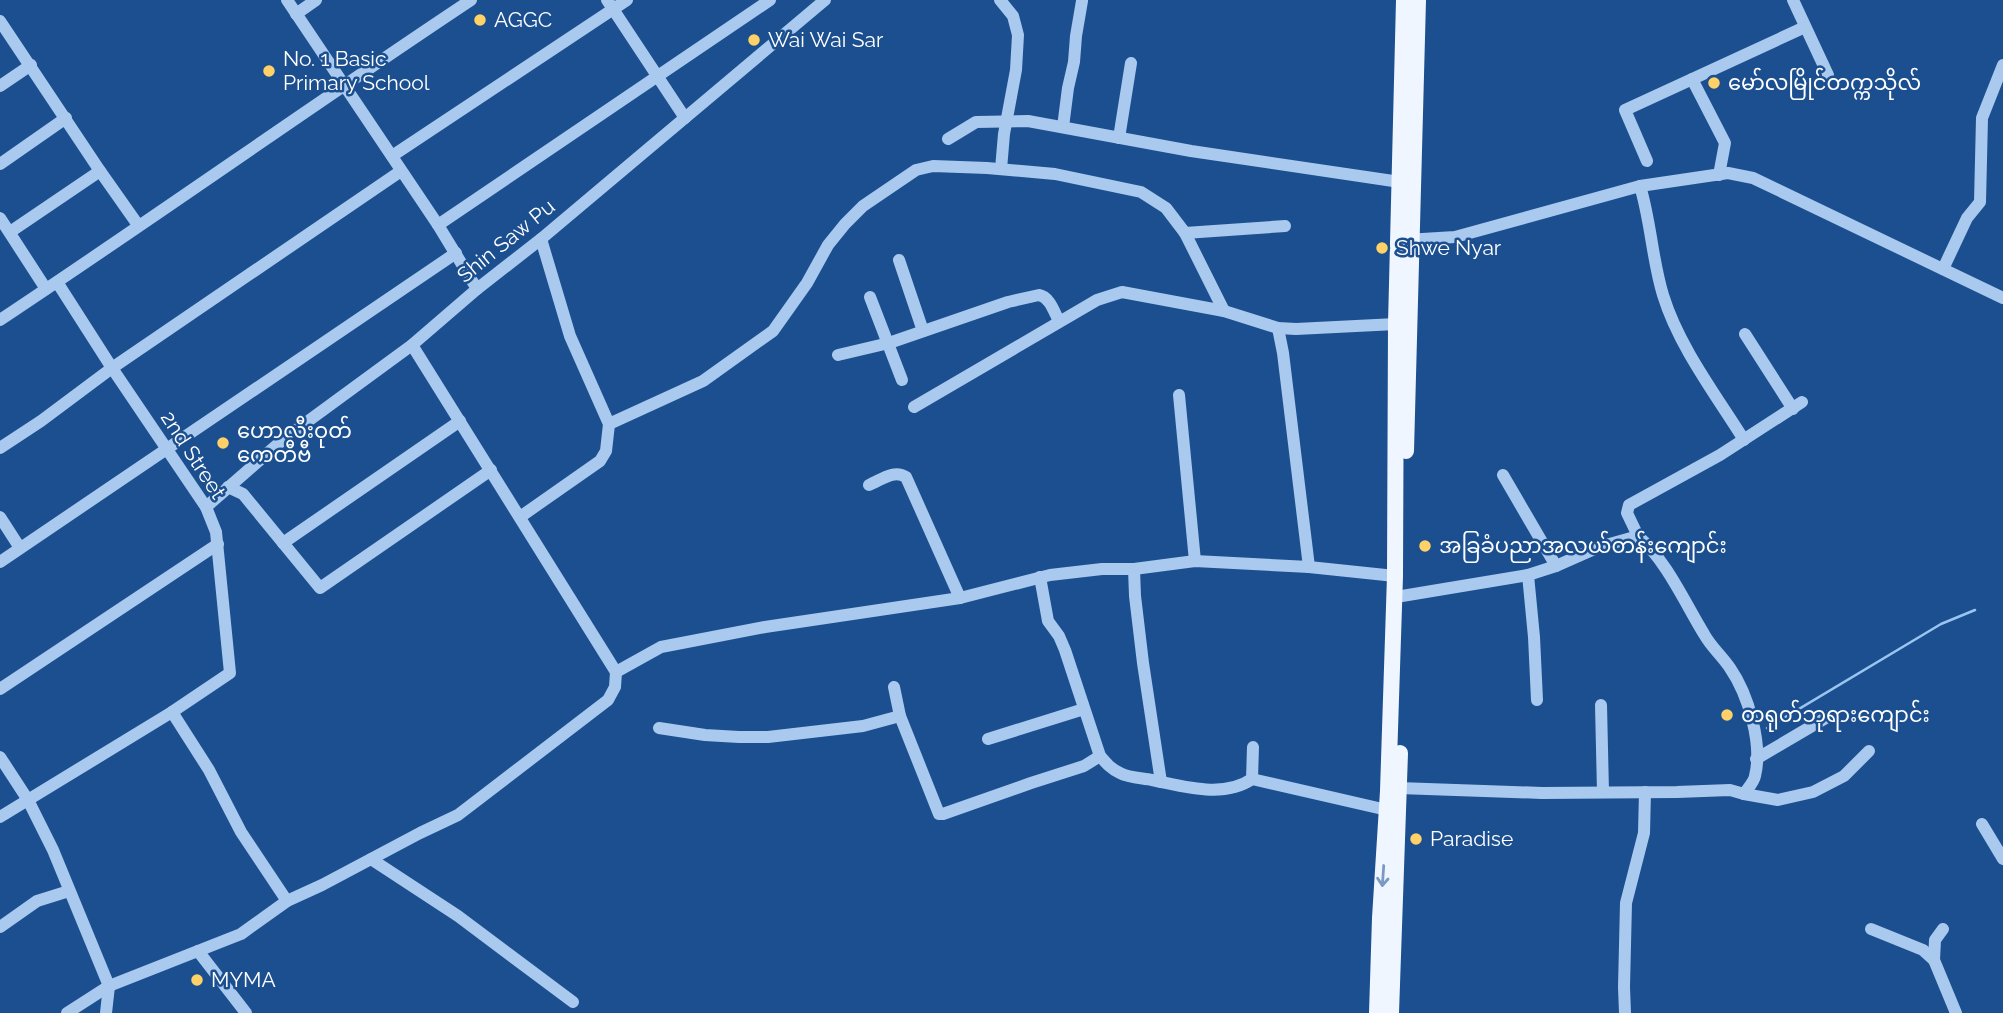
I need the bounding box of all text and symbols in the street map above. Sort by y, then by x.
place label: AGGC [494,7,552,32]
marker: AGGC [472,12,488,28]
place label: Wai Wai Sar [768,27,884,52]
marker: Wai Wai Sar [746,32,762,48]
place label: No. 1 Basic Primary School [283,46,430,95]
marker: No. 1 Basic Primary School [261,63,277,79]
place label: မော်လမြိုင်တက္ကသိုလ် [1728,67,1921,100]
marker: မော်လမြိုင်တက္ကသိုလ် [1706,75,1722,91]
street label: Shin Saw Pu [452,194,560,288]
place label: Shwe Nyar [1396,235,1502,260]
marker: Shwe Nyar [1374,240,1390,256]
street label: 2nd Street [156,406,231,503]
place label: ဟောလီးဝုတ် ကေတီဗီ [237,415,352,467]
marker: ဟောလီးဝုတ် ကေတီဗီ [215,435,231,451]
place label: အခြခံပညာအလယ်တန်းကျောင်း [1439,530,1727,564]
marker: အခြခံပညာအလယ်တန်းကျောင်း [1417,538,1433,554]
place label: တရုတ်ဘုရားကျောင်း [1741,699,1930,733]
marker: တရုတ်ဘုရားကျောင်း [1719,707,1735,723]
place label: Paradise [1430,826,1513,851]
marker: Paradise [1408,831,1424,847]
one-way arrow [1376,865,1389,888]
place label: MYMA [211,967,276,992]
marker: MYMA [189,972,205,988]

